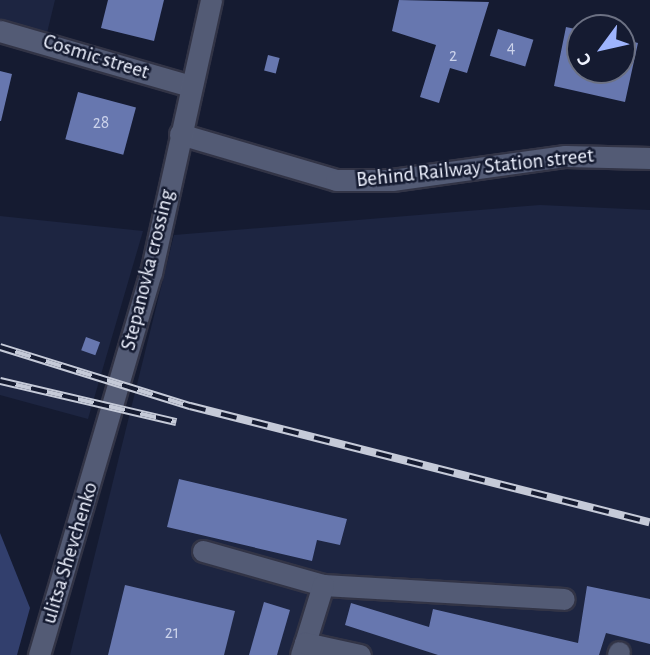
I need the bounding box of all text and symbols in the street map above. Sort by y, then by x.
north arrow [566,14,636,84]
street label: Cosmic street [40,29,152,85]
house number: 4 [507,37,515,59]
house number: 2 [449,45,457,67]
text: С [574,50,595,69]
house number: 28 [93,112,109,134]
street label: Behind Railway Station street [355,143,595,193]
street label: Stepanovka crossing [116,187,180,353]
street label: ulitsa Shevchenko [37,479,103,627]
house number: 21 [165,622,179,644]

